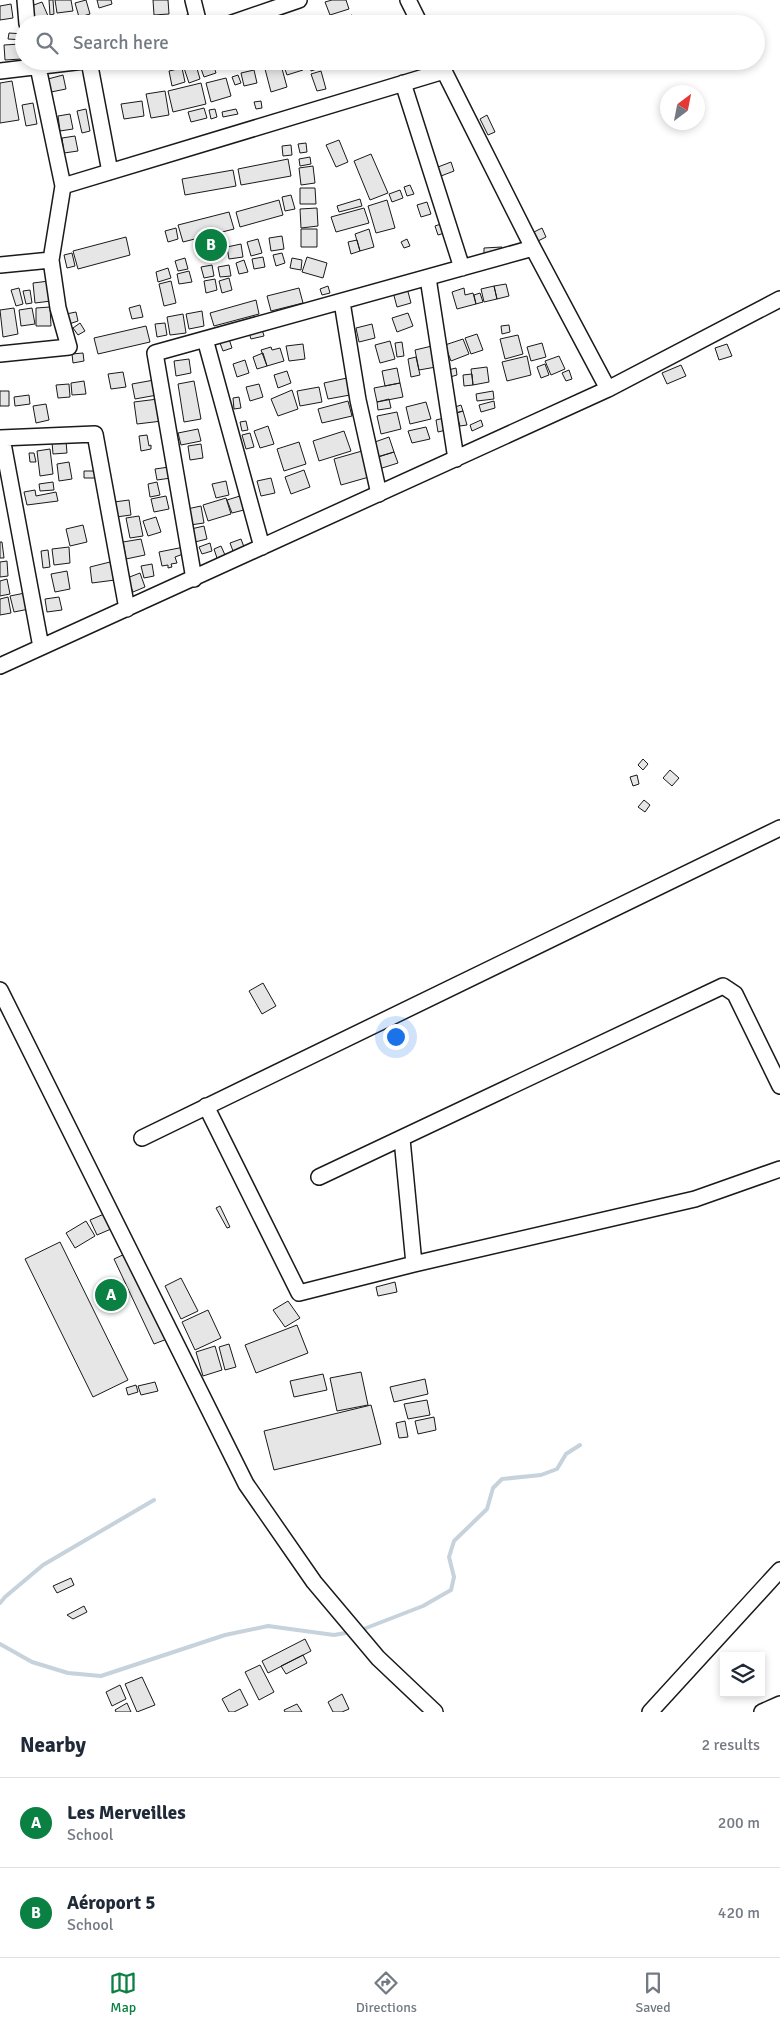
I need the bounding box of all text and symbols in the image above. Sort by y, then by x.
search box [15,15,765,70]
icon: search [33,29,61,57]
text: Search here [73,31,169,55]
north arrow [660,85,705,130]
pin: B [195,226,227,264]
your location [383,1024,409,1050]
pin: A [95,1276,127,1314]
map controls [720,1652,765,1697]
button: layers [720,1652,765,1697]
text: Nearby [20,1732,86,1758]
text: 2 results [701,1735,760,1755]
text: Les Merveilles [67,1801,186,1825]
text: A [31,1813,41,1833]
text: 200 m [718,1813,760,1833]
text: School [67,1825,113,1845]
text: Aéroport 5 [67,1891,155,1915]
text: B [31,1903,41,1923]
text: 420 m [718,1903,760,1923]
text: School [67,1915,113,1935]
tab: Map [109,1969,137,2016]
tab: Directions [356,1969,417,2016]
tab: Saved [635,1969,671,2016]

